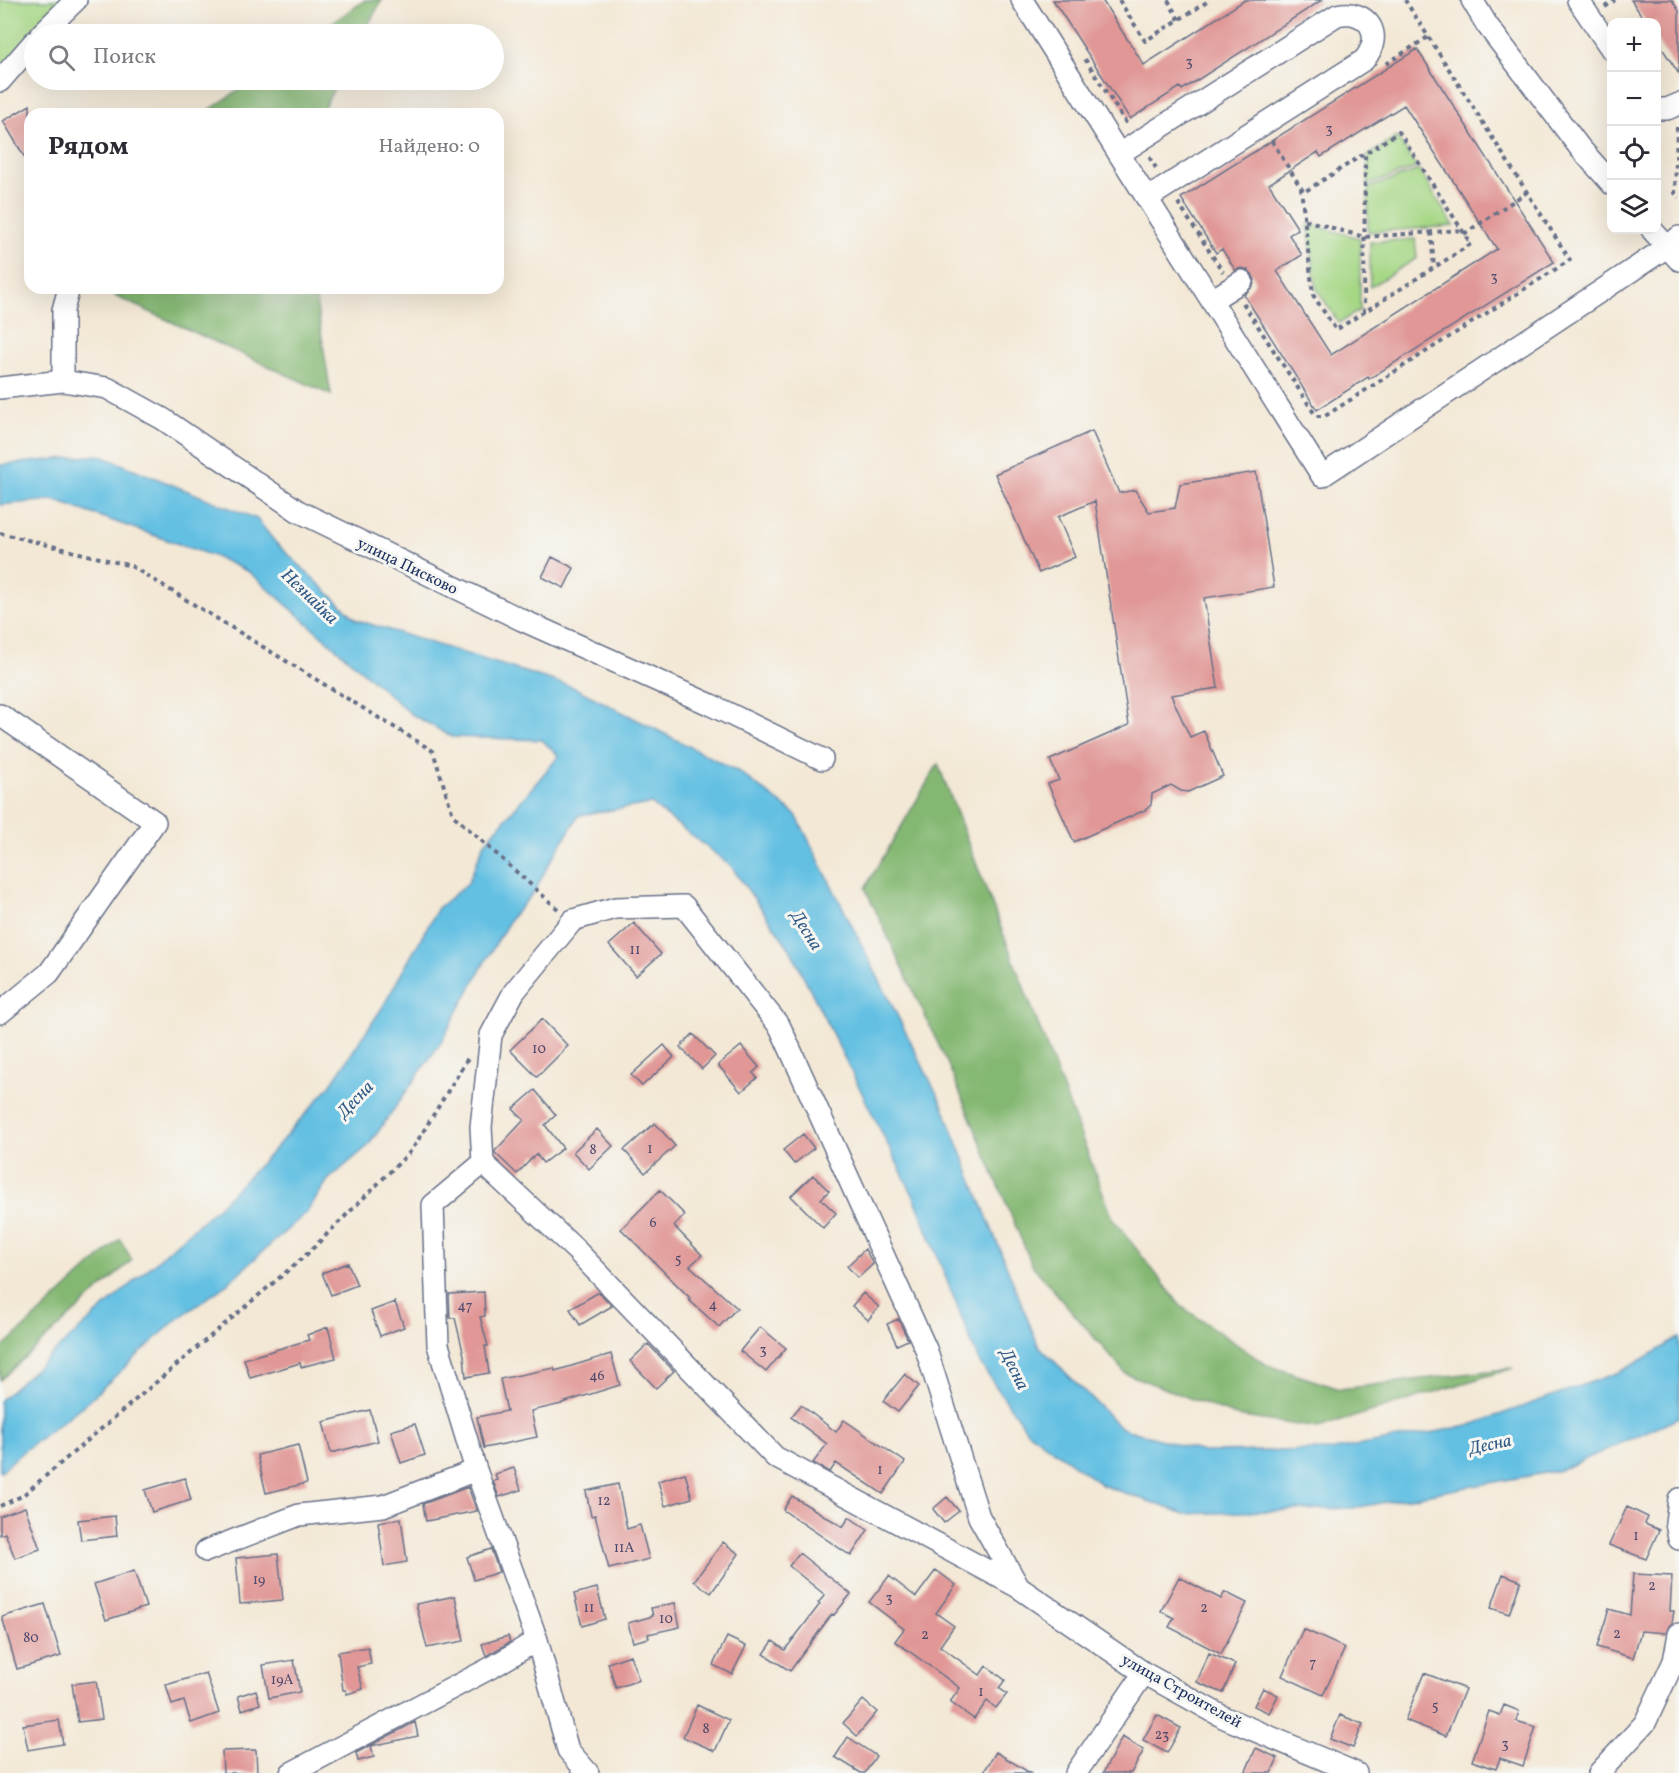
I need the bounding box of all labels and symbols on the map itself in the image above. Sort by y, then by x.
house number: 3 [1185,53,1193,72]
house number: 3 [1325,120,1333,139]
house number: 3 [1490,268,1498,287]
street label: улица Писково [353,533,461,601]
water label: Незнайка [275,563,343,631]
water label: Десна [783,904,828,956]
house number: 11 [630,941,640,960]
house number: 10 [532,1040,546,1059]
water label: Десна [331,1076,380,1126]
house number: 1 [647,1140,653,1159]
house number: 8 [589,1141,597,1160]
house number: 6 [649,1214,657,1233]
house number: 5 [675,1250,681,1269]
house number: 4 [709,1296,717,1315]
house number: 47 [457,1297,473,1316]
house number: 3 [759,1341,767,1360]
water label: Десна [992,1343,1034,1395]
house number: 46 [589,1367,605,1386]
water label: Десна [1465,1429,1514,1463]
house number: 1 [877,1461,883,1480]
house number: 12 [598,1492,610,1511]
house number: 1 [1633,1527,1639,1546]
house number: 11А [614,1539,634,1558]
house number: 19 [253,1571,265,1590]
house number: 2 [1648,1577,1656,1596]
house number: 3 [885,1589,893,1608]
house number: 11 [584,1599,594,1618]
house number: 2 [1200,1599,1208,1618]
house number: 10 [659,1610,673,1629]
house number: 2 [1613,1625,1621,1644]
house number: 2 [921,1626,929,1645]
house number: 80 [23,1629,39,1648]
street label: улица Строителей [1117,1649,1245,1734]
house number: 7 [1310,1654,1317,1673]
house number: 19А [271,1671,293,1690]
house number: 1 [978,1683,984,1702]
house number: 5 [1432,1697,1438,1716]
house number: 8 [702,1720,710,1739]
house number: 23 [1155,1726,1169,1745]
house number: 3 [1501,1735,1509,1754]

